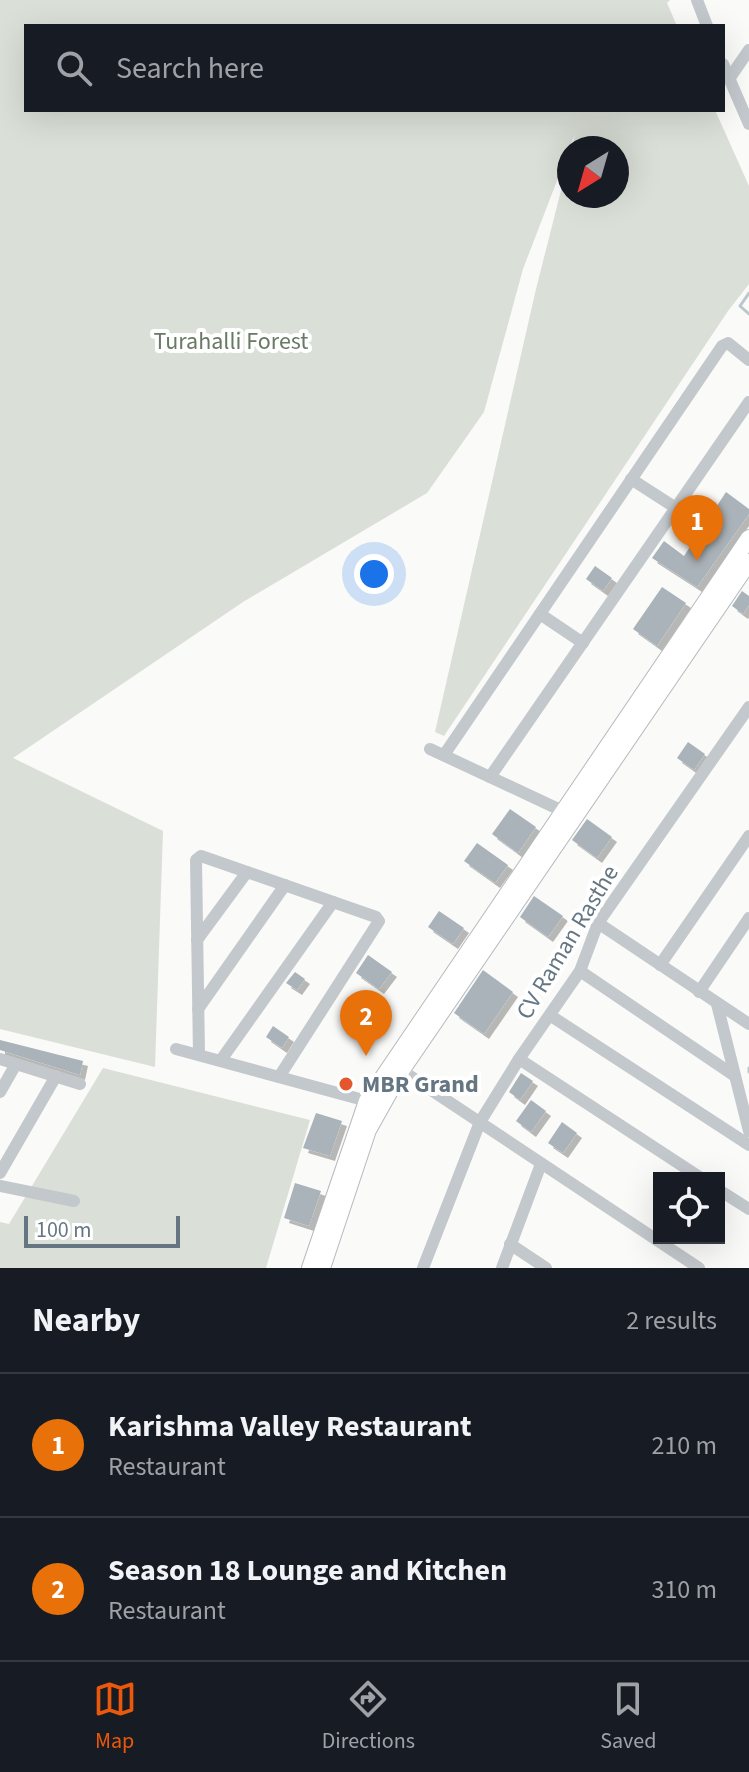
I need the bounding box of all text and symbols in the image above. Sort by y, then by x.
search box [24,24,725,112]
icon: search [52,46,96,90]
text: Search here [116,47,264,90]
north arrow [557,136,629,208]
park label: Turahalli Forest [154,324,308,359]
pin: 1 [671,495,723,561]
your location [354,554,394,594]
street label: CV Raman Rasthe [507,858,627,1026]
pin: 2 [340,990,392,1056]
place label: MBR Grand [362,1067,479,1102]
marker: MBR Grand [337,1075,355,1093]
map controls [653,1172,725,1244]
button: locate [653,1172,725,1244]
scale bar [24,1212,180,1248]
text: 100 m [36,1214,91,1246]
text: Nearby [32,1296,140,1345]
text: 2 results [626,1302,717,1339]
text: Karishma Valley Restaurant [108,1405,472,1448]
text: 1 [51,1427,65,1464]
text: 210 m [651,1427,717,1464]
text: Restaurant [108,1448,226,1485]
text: Season 18 Lounge and Kitchen [108,1549,507,1592]
text: 2 [51,1571,65,1608]
text: 310 m [651,1571,717,1608]
text: Restaurant [108,1592,226,1629]
tab: Map [93,1677,137,1757]
tab: Directions [322,1677,415,1757]
tab: Saved [600,1677,656,1757]

